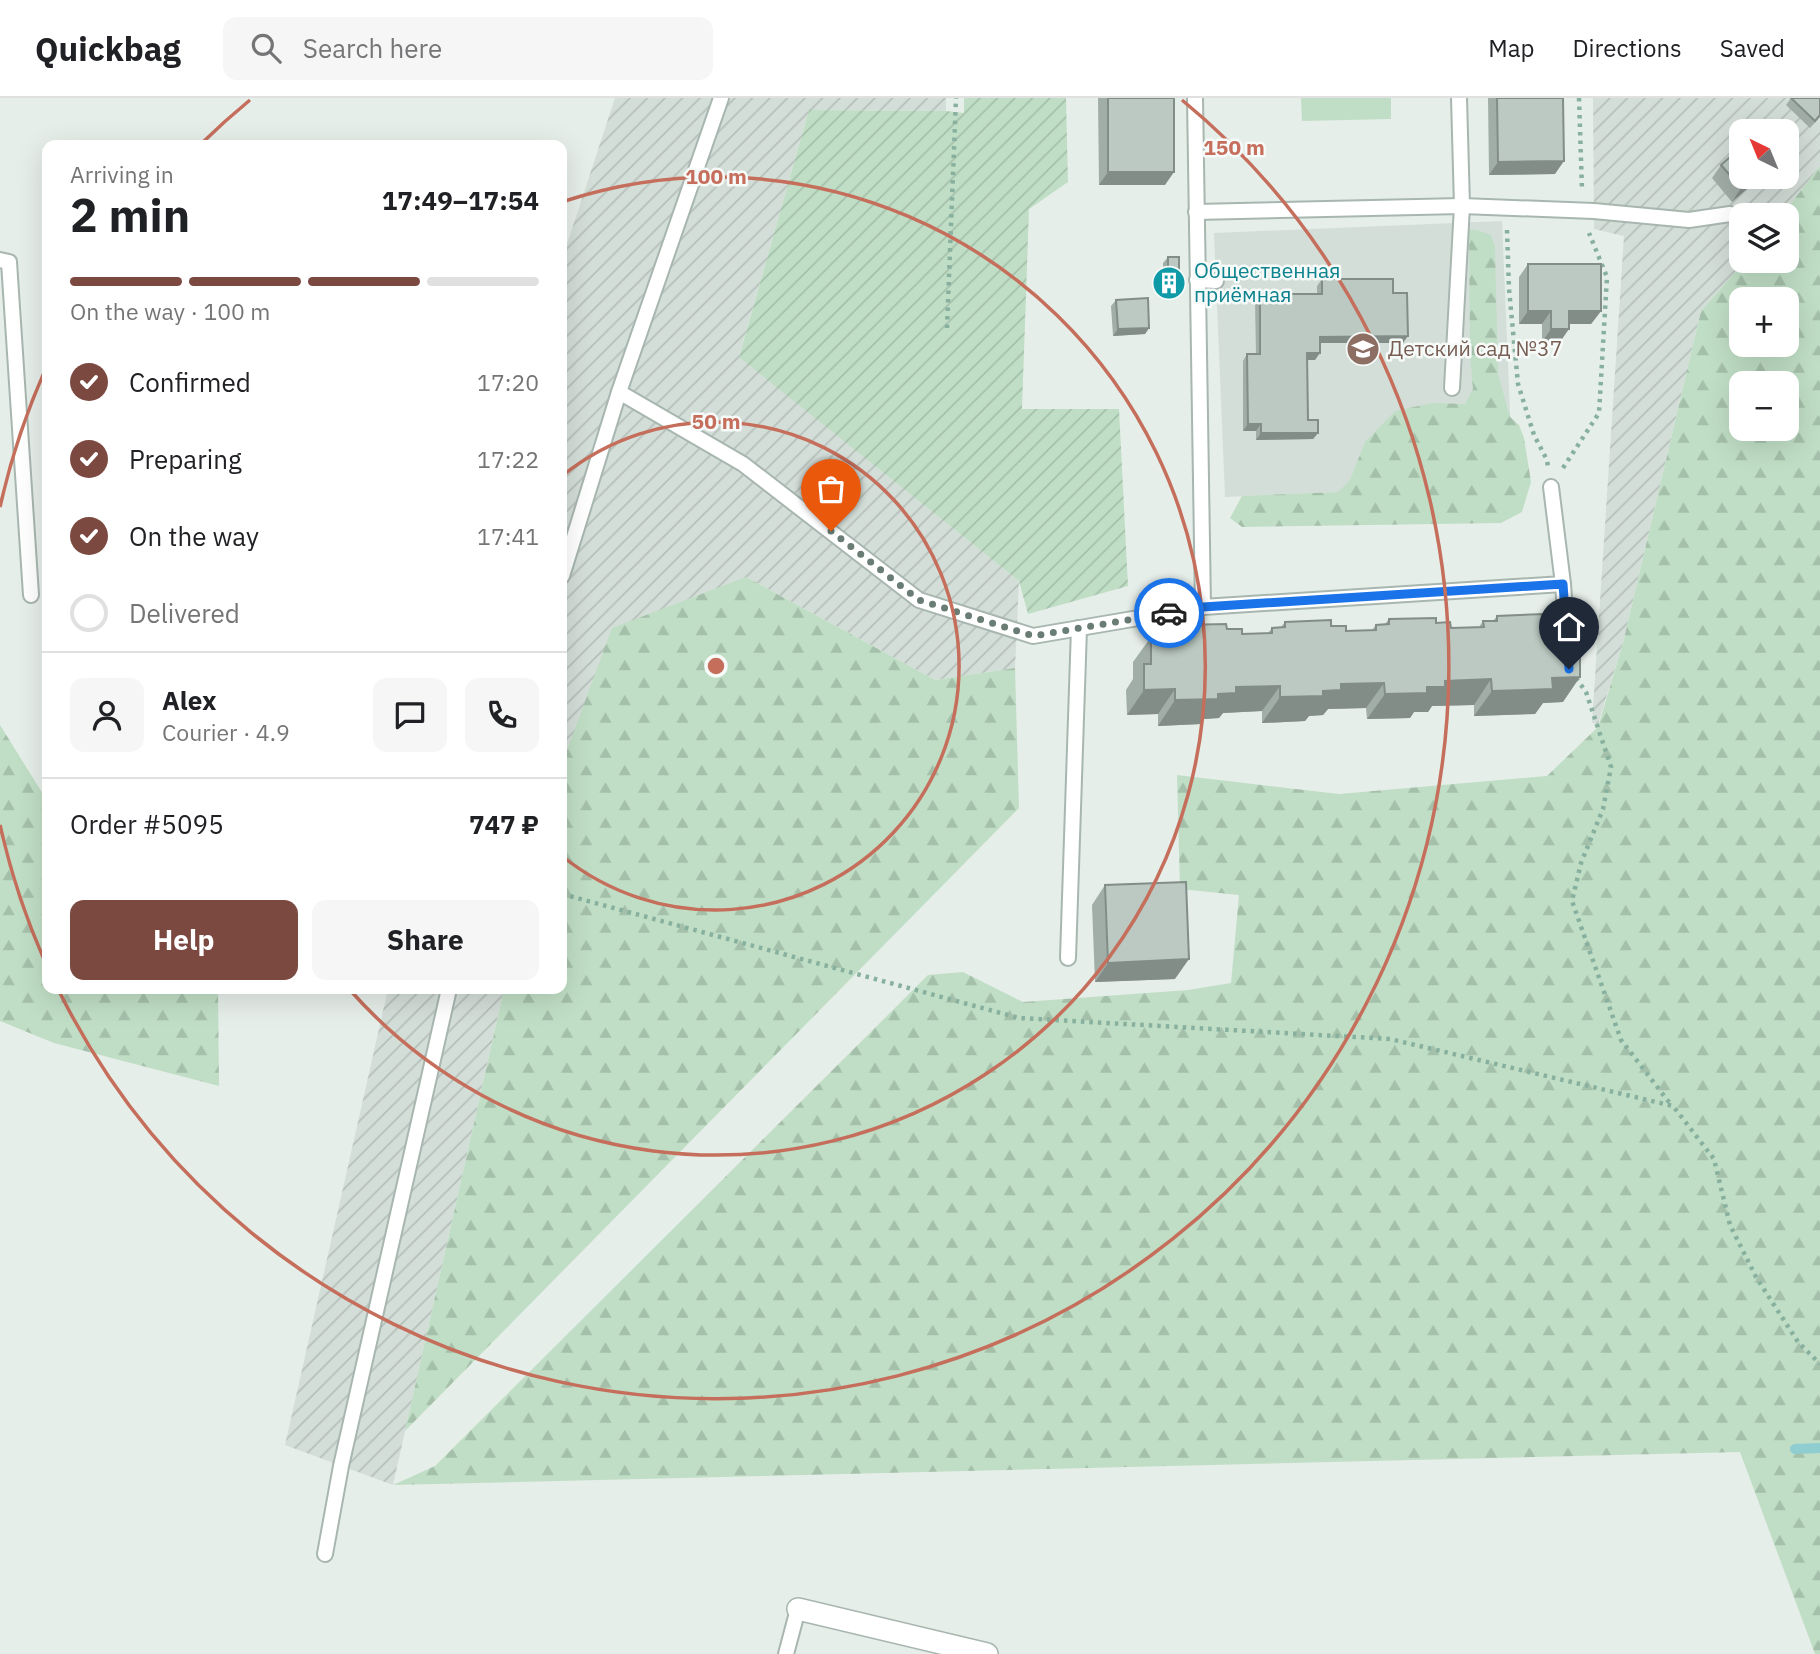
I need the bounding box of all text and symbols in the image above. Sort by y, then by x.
search box [223,17,713,80]
text: Quickbag [35,27,181,70]
icon: search [247,29,285,67]
text: Search here [303,31,442,65]
text: Map [1488,32,1534,64]
text: Directions [1572,32,1682,64]
text: Saved [1720,32,1785,64]
north arrow [1729,119,1799,189]
map controls [1729,119,1799,441]
text: 150 m [1203,133,1265,161]
text: Arriving in [70,159,174,189]
text: 100 m [685,162,747,190]
text: 17:49–17:54 [382,183,539,217]
text: 2 min [70,185,190,245]
button: layers [1729,203,1799,273]
place label: Общественная приёмная [1194,256,1341,308]
building icon: Общественная приёмная [1150,264,1188,302]
button: + [1729,287,1799,357]
text: On the way · 100 m [70,296,270,326]
school or university icon: Детский сад №37 [1344,330,1382,368]
place label: Детский сад №37 [1388,334,1562,362]
icon: check [70,363,108,401]
text: Confirmed [129,365,251,399]
text: 17:20 [477,367,539,397]
button: − [1729,371,1799,441]
text: 50 m [692,407,740,435]
icon: check [70,440,108,478]
text: Preparing [129,442,242,476]
text: 17:22 [477,444,539,474]
pin [801,459,861,531]
icon: bag [812,470,850,508]
icon: check [70,517,108,555]
text: On the way [129,519,259,553]
text: 17:41 [477,521,539,551]
courier [1134,578,1204,648]
icon: car [1150,594,1188,632]
text: Delivered [129,596,240,630]
pin [1539,597,1599,669]
icon: home [1550,608,1588,646]
centre of rings [704,654,728,678]
button: person [70,678,144,752]
button: chat [373,678,447,752]
button: phone [465,678,539,752]
text: Alex [162,683,216,717]
text: Courier · 4.9 [162,717,290,747]
text: Order #5095 [70,807,224,841]
text: 747 ₽ [469,807,539,841]
button: Help [70,900,298,980]
button: Share [312,900,539,980]

